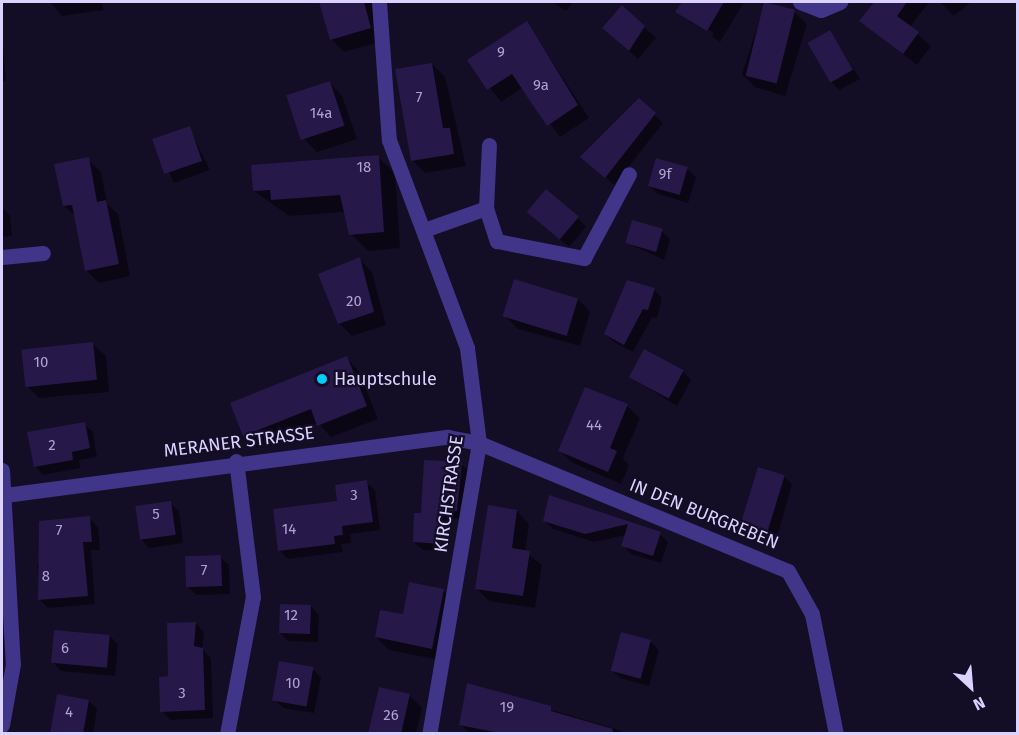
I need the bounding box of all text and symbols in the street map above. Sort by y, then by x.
house number: 9 [497,44,505,62]
house number: 9a [533,77,549,95]
house number: 7 [416,89,422,107]
house number: 14a [310,105,332,123]
house number: 18 [357,159,371,177]
house number: 9f [659,166,671,184]
house number: 20 [346,293,362,311]
house number: 10 [34,354,48,372]
place label: Hauptschule [334,368,437,390]
marker: Hauptschule [315,372,329,386]
house number: 44 [586,417,602,435]
street label: MERANER STRASSE [163,422,315,462]
street label: KIRCHSTRASSE [430,434,468,554]
house number: 2 [48,437,56,455]
street label: IN DEN BURGREBEN [626,474,782,554]
house number: 3 [350,487,358,505]
house number: 5 [152,506,160,524]
house number: 14 [282,521,296,539]
house number: 7 [56,522,62,540]
house number: 7 [201,562,207,580]
house number: 8 [42,568,50,586]
house number: 12 [284,607,298,625]
house number: 6 [61,640,69,658]
north arrow [941,657,1001,717]
house number: 10 [286,675,300,693]
house number: 3 [178,685,186,703]
text: N [970,693,988,714]
house number: 19 [500,699,514,717]
house number: 4 [65,704,73,722]
house number: 26 [383,707,399,725]

